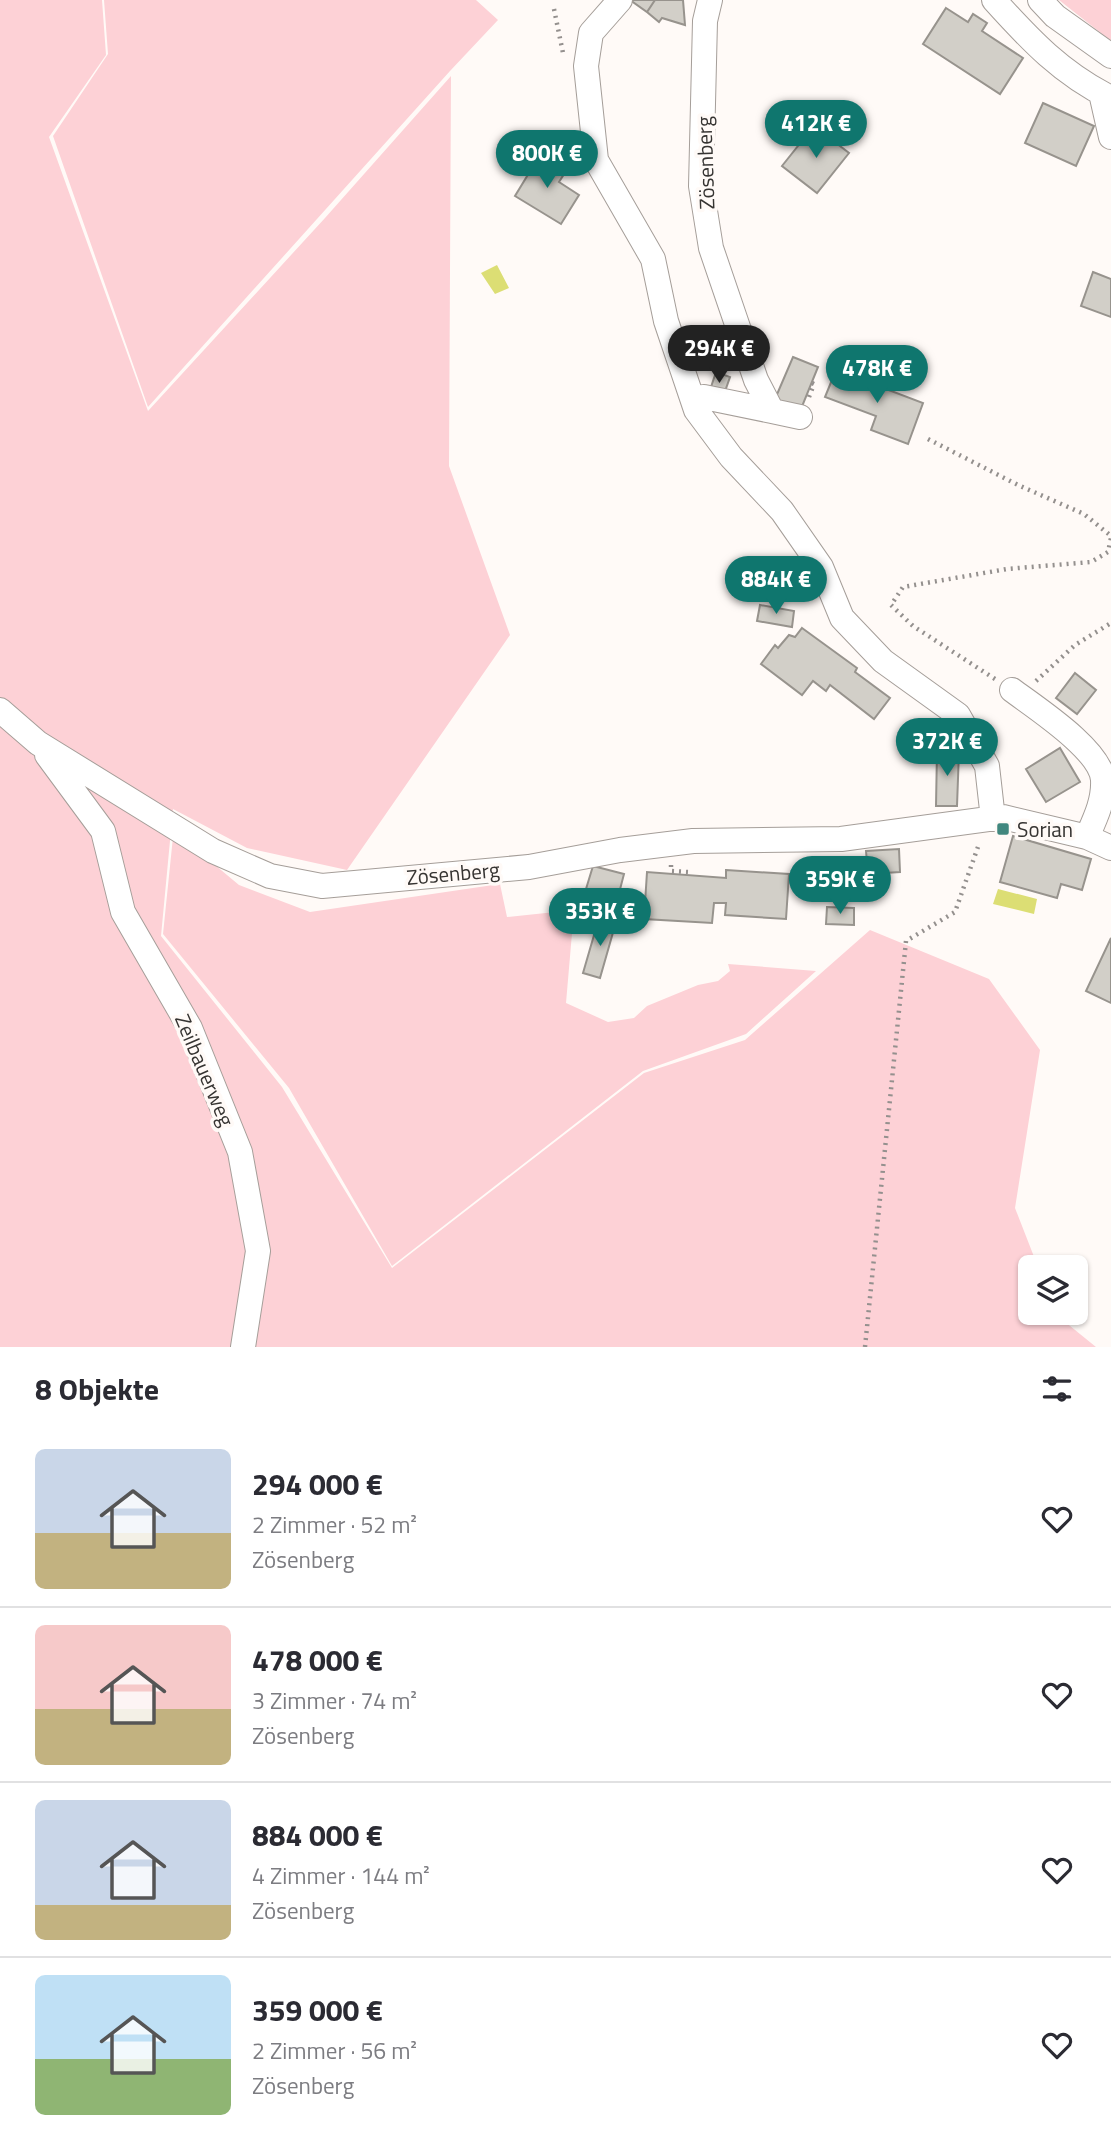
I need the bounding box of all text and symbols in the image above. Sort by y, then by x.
pin: 412K € [759,100,873,160]
text: 412K € [781,105,851,140]
street label: Zösenberg [687,116,723,210]
pin: 800K € [490,130,604,190]
text: 800K € [512,135,582,170]
pin: 294K € [662,326,776,385]
text: 294K € [684,330,754,365]
pin: 478K € [820,346,934,405]
text: 478K € [842,350,912,385]
pin: 884K € [719,556,833,616]
text: 884K € [741,561,811,596]
pin: 372K € [890,718,1004,778]
text: 372K € [912,723,982,758]
place label: Sorian [1017,813,1073,845]
marker: Sorian [995,821,1011,837]
street label: Zösenberg [405,853,501,893]
pin: 359K € [783,856,897,916]
text: 359K € [805,861,875,896]
pin: 353K € [543,888,657,948]
text: 353K € [565,893,635,928]
street label: Zeilbauerweg [167,1009,243,1131]
map controls [1018,1255,1088,1325]
button: layers [1018,1255,1088,1325]
text: 8 Objekte [35,1366,159,1412]
icon: filters [1038,1370,1076,1408]
text: 294 000 € [252,1461,383,1507]
icon: home [91,1477,175,1561]
icon: heart [1038,1500,1076,1538]
text: 2 Zimmer · 52 m² [252,1507,417,1542]
text: Zösenberg [252,1542,354,1577]
text: 478 000 € [252,1637,383,1683]
icon: home [91,1653,175,1737]
icon: heart [1038,1676,1076,1714]
text: 3 Zimmer · 74 m² [252,1683,417,1718]
text: Zösenberg [252,1718,354,1753]
text: 884 000 € [252,1812,383,1858]
icon: home [91,1828,175,1912]
icon: heart [1038,1851,1076,1889]
text: 4 Zimmer · 144 m² [252,1858,430,1893]
text: Zösenberg [252,1893,354,1928]
text: 359 000 € [252,1987,383,2033]
icon: home [91,2003,175,2087]
icon: heart [1038,2026,1076,2064]
text: 2 Zimmer · 56 m² [252,2033,417,2068]
text: Zösenberg [252,2068,354,2103]

